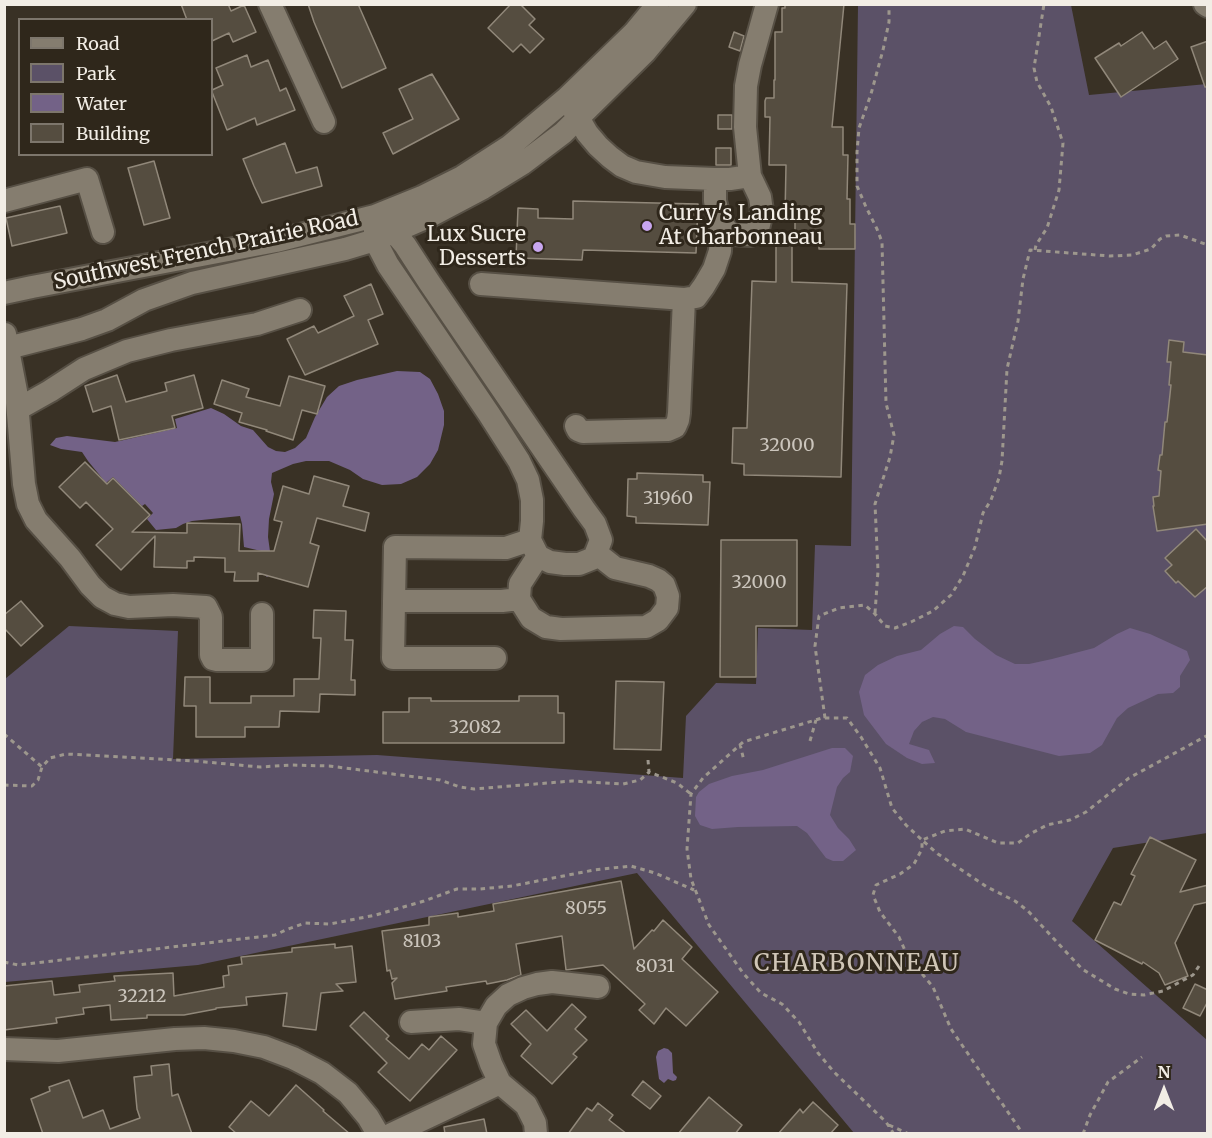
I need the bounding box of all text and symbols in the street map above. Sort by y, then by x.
legend [18,18,213,156]
text: Road [76,32,120,55]
text: Park [76,62,116,85]
text: Water [76,92,127,115]
text: Building [76,122,150,145]
place label: Curry's Landing At Charbonneau [659,201,823,251]
street label: Southwest French Prairie Road [51,206,361,296]
marker: Curry's Landing At Charbonneau [640,219,654,233]
place label: Lux Sucre Desserts [427,222,526,272]
marker: Lux Sucre Desserts [531,240,545,254]
house number: 32000 [759,435,815,457]
house number: 31960 [643,488,693,510]
house number: 32000 [731,572,787,594]
house number: 32082 [449,717,501,739]
house number: 8055 [565,898,607,920]
house number: 8103 [403,931,441,953]
district label: CHARBONNEAU [754,950,960,978]
house number: 8031 [635,956,675,978]
house number: 32212 [118,986,166,1008]
north arrow [1134,1060,1194,1120]
text: N [1158,1062,1170,1082]

